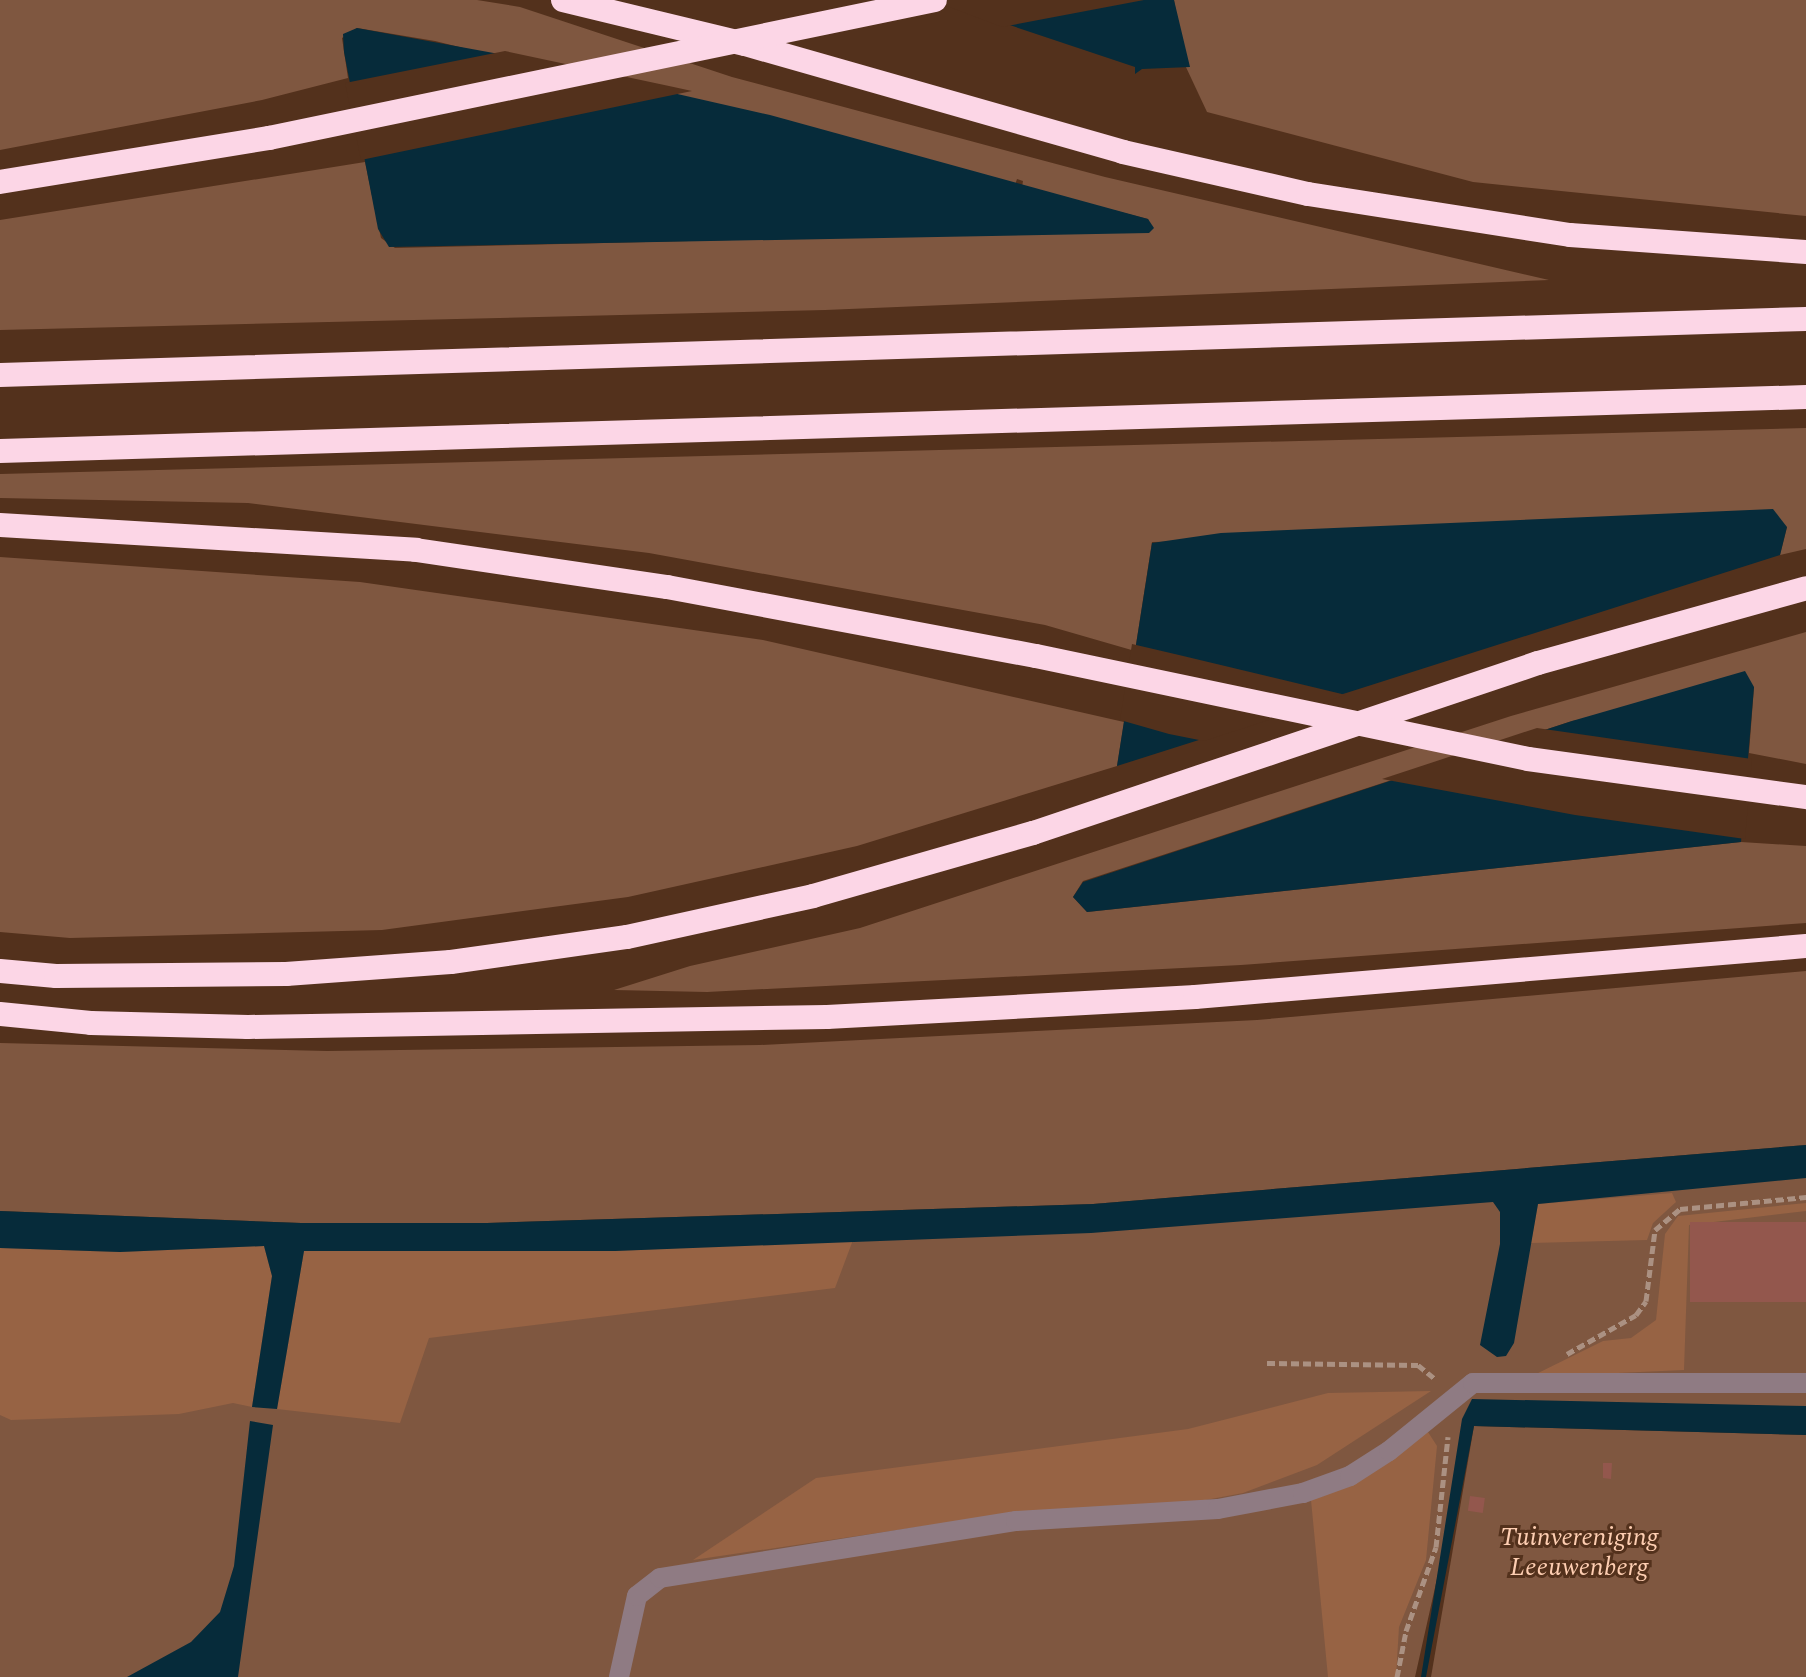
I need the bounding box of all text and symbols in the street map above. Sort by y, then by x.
park label: Tuinvereniging Leeuwenberg [1500,1522,1658,1584]

